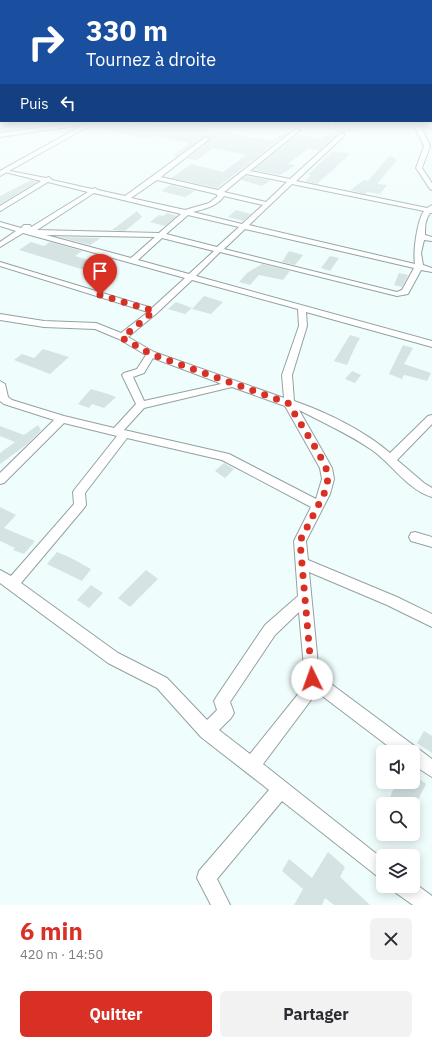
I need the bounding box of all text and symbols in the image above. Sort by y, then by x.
text: 330 m [86,12,168,49]
icon: right [20,16,72,68]
text: Tournez à droite [86,48,216,71]
icon: left [57,92,79,114]
text: Puis [20,94,49,113]
pin [83,254,117,295]
icon: arrive [89,260,111,282]
position arrow [291,658,333,700]
map controls [376,745,420,893]
button: sound [376,745,420,789]
button: search [376,797,420,841]
button: layers [376,849,420,893]
text: 6 min [20,915,83,947]
button: close [370,918,412,960]
text: 420 m · 14:50 [20,946,103,963]
button: Quitter [20,991,212,1037]
button: Partager [220,991,412,1037]

